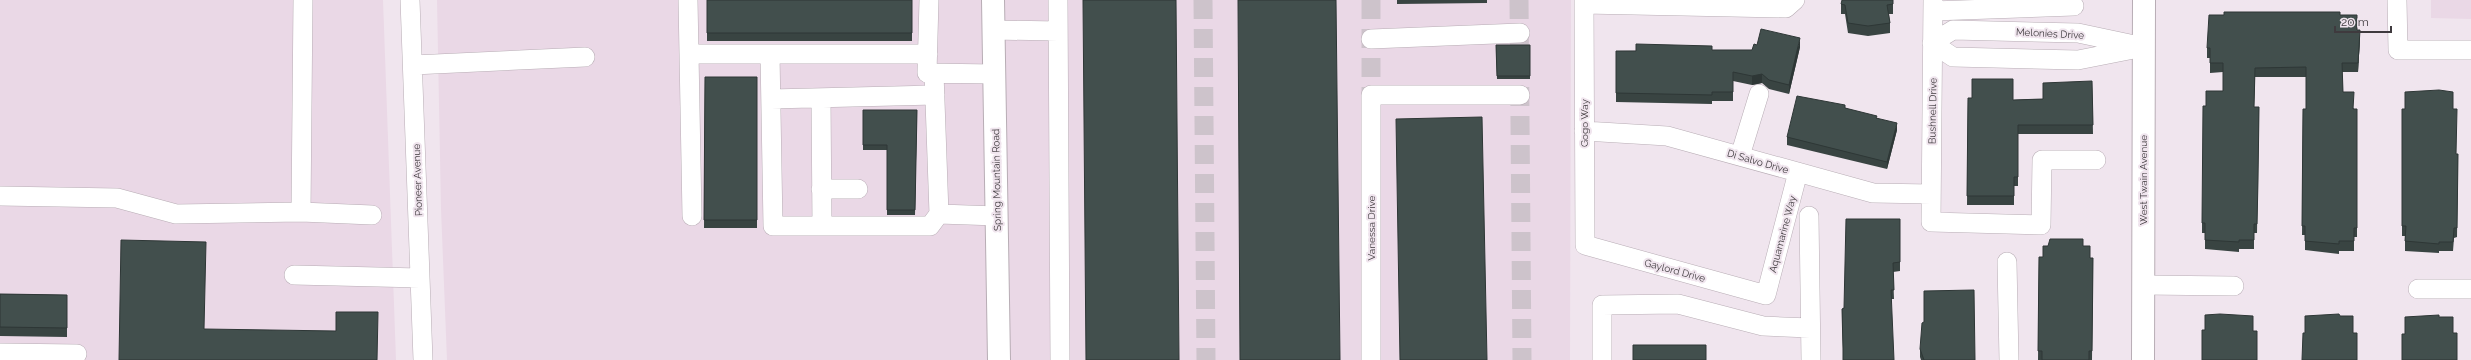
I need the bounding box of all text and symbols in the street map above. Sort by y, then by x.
scale bar [2335,8,2391,34]
text: 20 m [2341,15,2369,29]
street label: Melonies Drive [2016,26,2085,41]
street label: Bushnell Drive [1926,78,1939,144]
street label: Gogo Way [1579,98,1590,147]
street label: Spring Mountain Road [990,129,1003,231]
street label: West Twain Avenue [2138,135,2149,225]
street label: Pioneer Avenue [411,143,424,216]
street label: Di Salvo Drive [1726,147,1790,176]
street label: Aquamarine Way [1767,194,1798,274]
street label: Vanessa Drive [1366,195,1377,260]
street label: Gaylord Drive [1643,257,1707,284]

